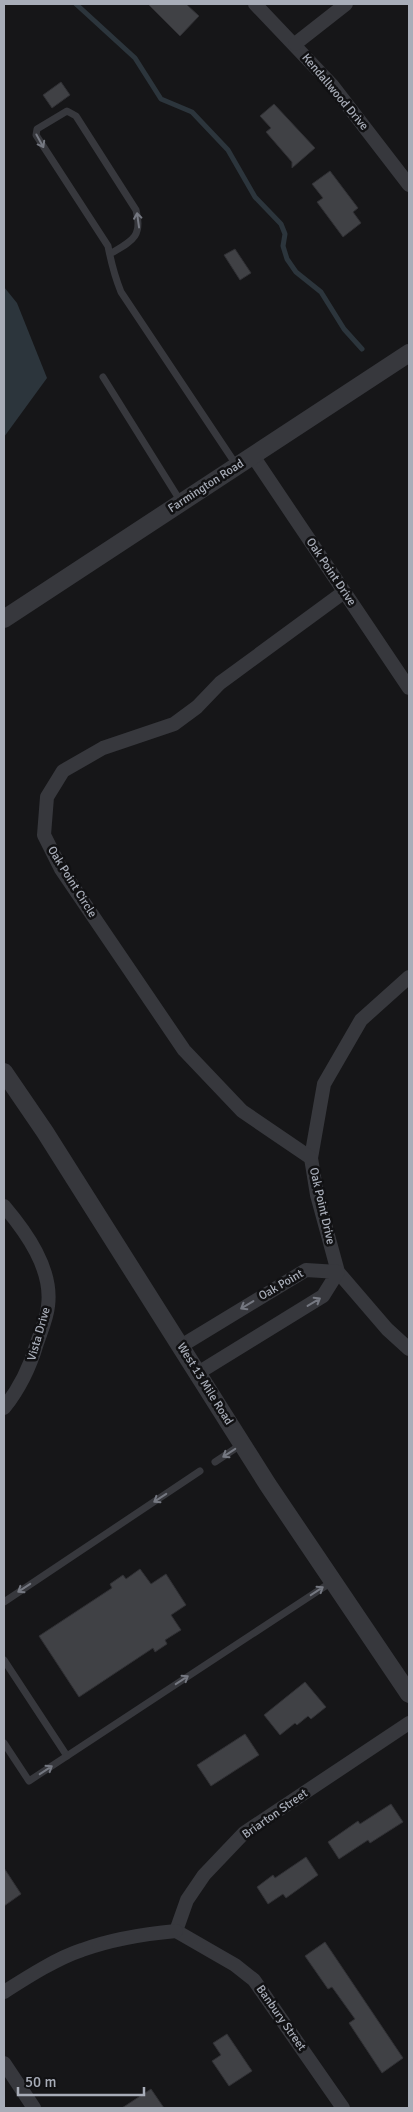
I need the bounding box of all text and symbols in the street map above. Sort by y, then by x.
street label: Kendallwood Drive [299,51,371,133]
one-way arrow [36,133,46,147]
one-way arrow [132,212,142,228]
street label: Farmington Road [165,456,247,516]
street label: Oak Point Drive [303,535,359,609]
street label: Oak Point Circle [44,843,100,921]
street label: Oak Point Drive [306,1166,338,1246]
street label: Oak Point [256,1266,306,1304]
one-way arrow [307,1296,321,1306]
one-way arrow [240,1301,254,1311]
street label: Vista Drive [24,1305,54,1363]
street label: West 13 Mile Road [174,1340,236,1428]
one-way arrow [222,1448,236,1458]
one-way arrow [153,1493,167,1503]
one-way arrow [18,1583,32,1593]
one-way arrow [310,1586,324,1596]
one-way arrow [174,1675,188,1685]
one-way arrow [39,1765,53,1775]
street label: Briarton Street [239,1786,311,1842]
street label: Banbury Street [253,1982,309,2054]
scale bar [18,2064,144,2096]
text: 50 m [25,2073,56,2091]

